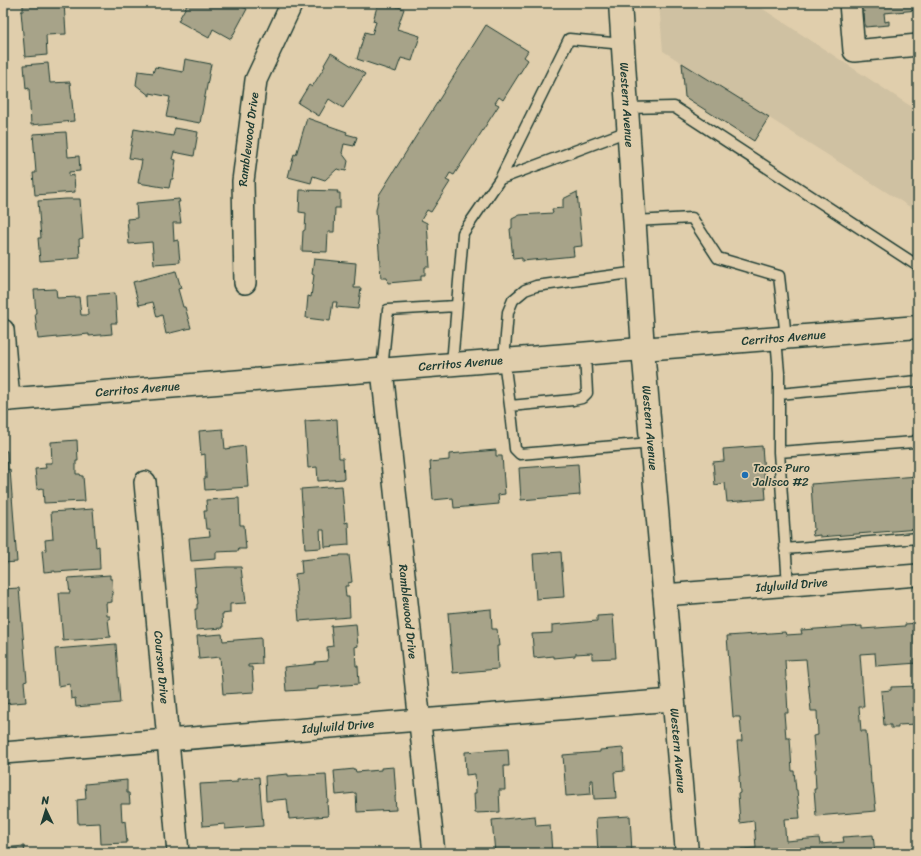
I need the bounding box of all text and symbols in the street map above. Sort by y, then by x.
street label: Western Avenue [613,61,641,148]
street label: Ramblewood Drive [232,91,265,187]
street label: Cerritos Avenue [740,323,827,352]
street label: Cerritos Avenue [417,349,504,378]
street label: Cerritos Avenue [94,375,181,404]
street label: Western Avenue [635,384,665,471]
place label: Tacos Puro Jalisco #2 [752,457,810,493]
marker: Tacos Puro Jalisco #2 [740,470,750,480]
street label: Ramblewood Drive [392,563,424,660]
street label: Idylwild Drive [754,571,829,599]
street label: Courson Drive [147,630,176,705]
street label: Western Avenue [663,707,693,794]
street label: Idylwild Drive [300,713,375,740]
north arrow [26,790,66,830]
text: N [40,791,50,810]

